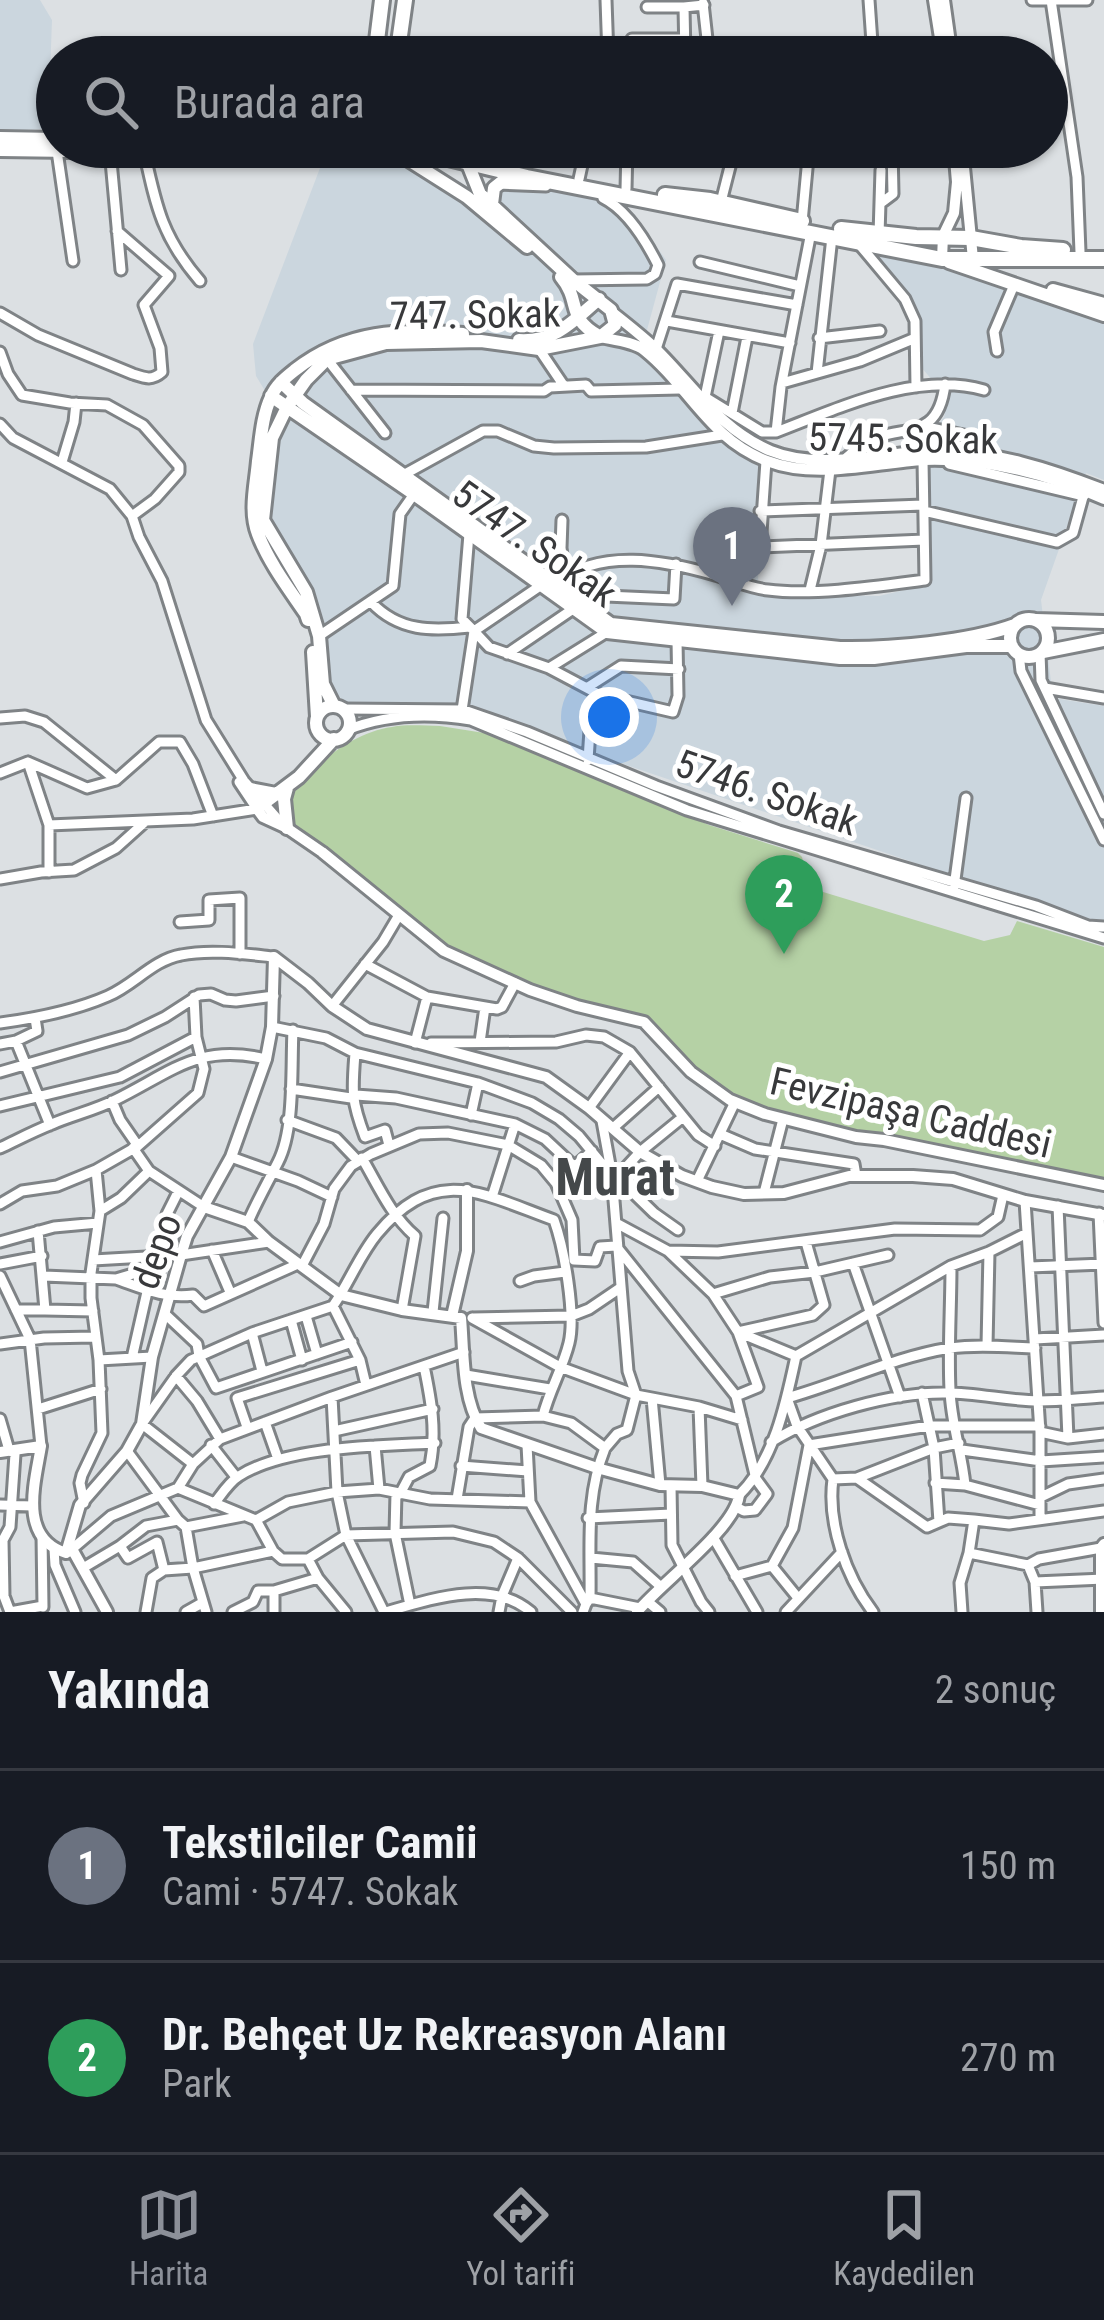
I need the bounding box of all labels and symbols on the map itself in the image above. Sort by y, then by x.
street label: 747. Sokak [389,291,561,339]
street label: 5745. Sokak [808,414,999,464]
street label: 5747. Sokak [443,471,626,617]
pin: 1 [693,507,771,606]
your location [579,687,639,747]
street label: 5746. Sokak [669,740,864,846]
pin: 2 [745,855,823,954]
street label: Fevzipaşa Caddesi [766,1058,1056,1168]
district label: Murat [555,1148,675,1207]
street label: depo [122,1208,192,1295]

